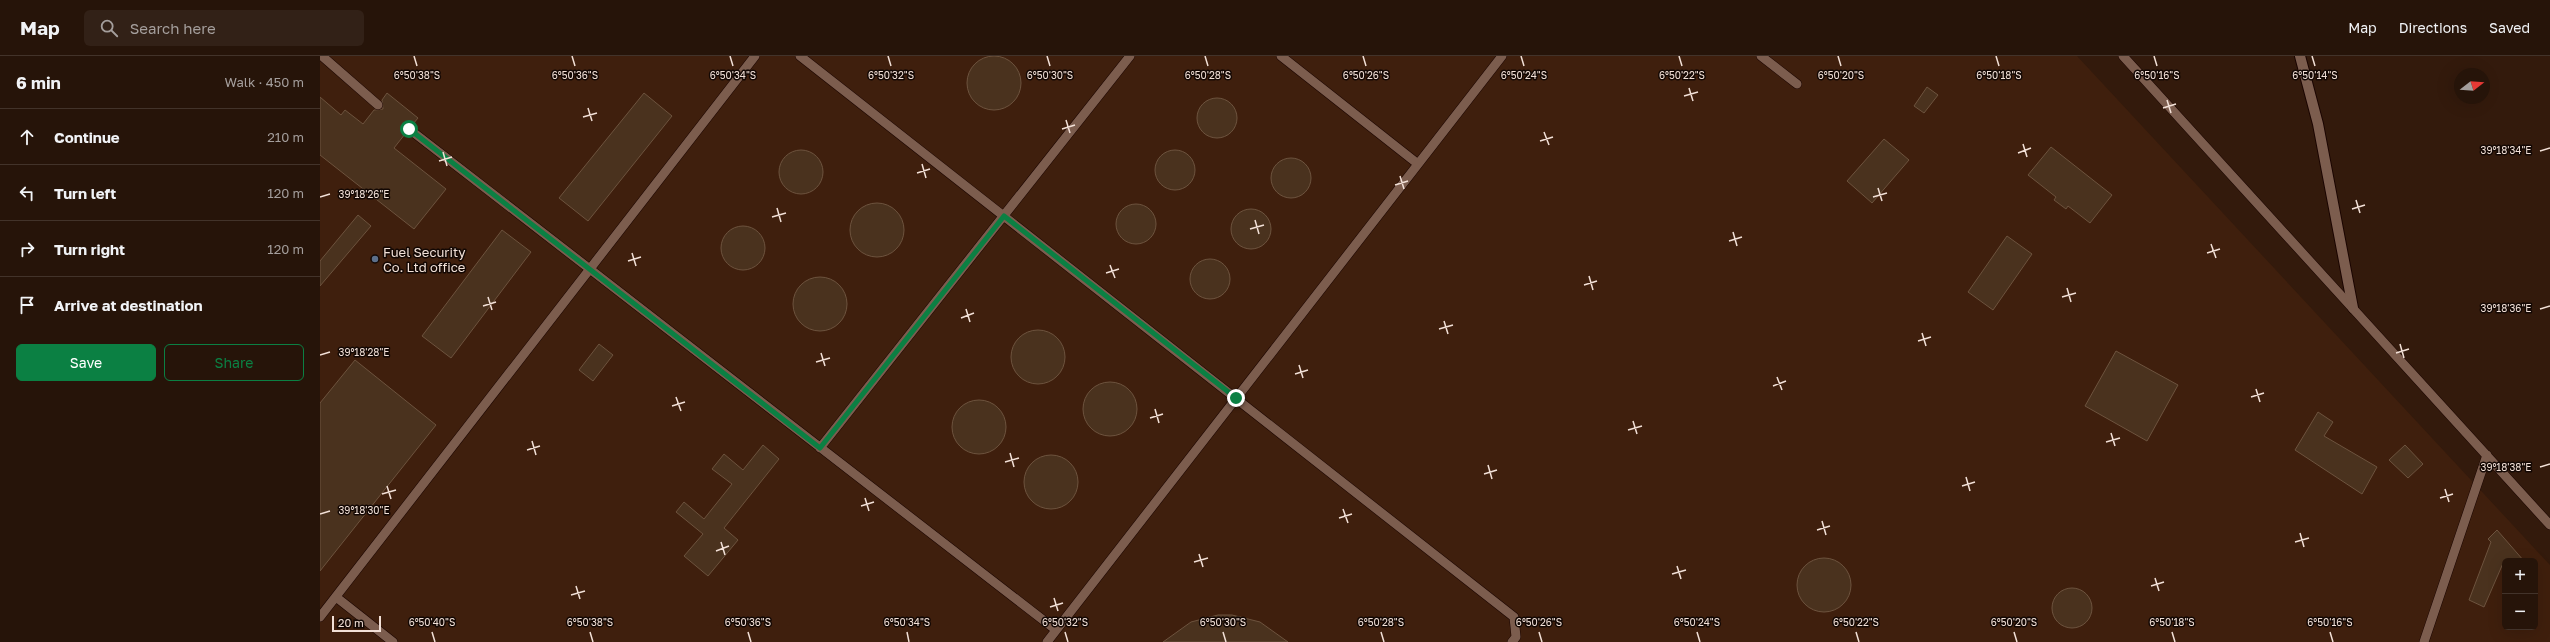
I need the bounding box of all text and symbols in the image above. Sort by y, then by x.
search box [84,10,364,46]
text: Map [20,16,60,39]
icon: search [98,17,120,39]
text: Search here [130,19,216,37]
text: Map [2348,19,2377,36]
text: Directions [2399,19,2467,36]
text: Saved [2489,19,2530,36]
north arrow [2454,68,2490,104]
text: 6°50'38"S [394,69,440,81]
text: 6°50'36"S [552,69,598,81]
text: 6°50'34"S [710,69,756,81]
text: 6°50'32"S [868,69,914,81]
text: 6°50'30"S [1027,69,1073,81]
text: 6°50'28"S [1185,69,1231,81]
text: 6°50'26"S [1343,69,1389,81]
text: 6°50'24"S [1501,69,1547,81]
text: 6°50'22"S [1659,69,1705,81]
text: 6°50'20"S [1818,69,1864,81]
text: 6°50'18"S [1976,69,2022,81]
text: 6°50'16"S [2134,69,2180,81]
text: 6°50'14"S [2292,69,2338,81]
text: 6 min [16,72,61,93]
text: Walk · 450 m [225,74,304,90]
route start [400,120,418,138]
icon: ahead [16,126,38,148]
text: Continue [54,128,120,146]
text: 210 m [267,129,304,145]
text: 39°18'34"E [2481,144,2531,156]
icon: left [16,182,38,204]
text: Turn left [54,184,116,202]
text: 120 m [267,185,304,201]
text: 39°18'26"E [339,188,389,200]
icon: right [16,238,38,260]
text: Turn right [54,240,125,258]
text: 120 m [267,241,304,257]
place label: Fuel Security Co. Ltd office [383,244,466,275]
marker: Fuel Security Co. Ltd office [370,254,380,264]
icon: arrive [16,294,38,316]
text: Arrive at destination [54,296,203,314]
text: 39°18'36"E [2481,302,2531,314]
button: Save [16,344,156,381]
button: Share [164,344,304,381]
text: 39°18'28"E [339,346,389,358]
route end [1227,389,1245,407]
text: 39°18'38"E [2481,461,2531,473]
text: 39°18'30"E [339,504,390,516]
map controls [2502,558,2538,630]
button: + [2502,558,2538,594]
button: − [2502,594,2538,630]
scale bar [332,614,381,633]
text: 20 m [338,616,364,629]
text: 6°50'40"S [409,616,455,628]
text: 6°50'38"S [567,616,613,628]
text: 6°50'36"S [725,616,771,628]
text: 6°50'34"S [884,616,930,628]
text: 6°50'32"S [1042,616,1088,628]
text: 6°50'30"S [1200,616,1246,628]
text: 6°50'28"S [1358,616,1404,628]
text: 6°50'26"S [1516,616,1562,628]
text: 6°50'24"S [1674,616,1720,628]
text: 6°50'22"S [1833,616,1879,628]
text: 6°50'20"S [1991,616,2037,628]
text: 6°50'18"S [2149,616,2195,628]
text: 6°50'16"S [2307,616,2353,628]

